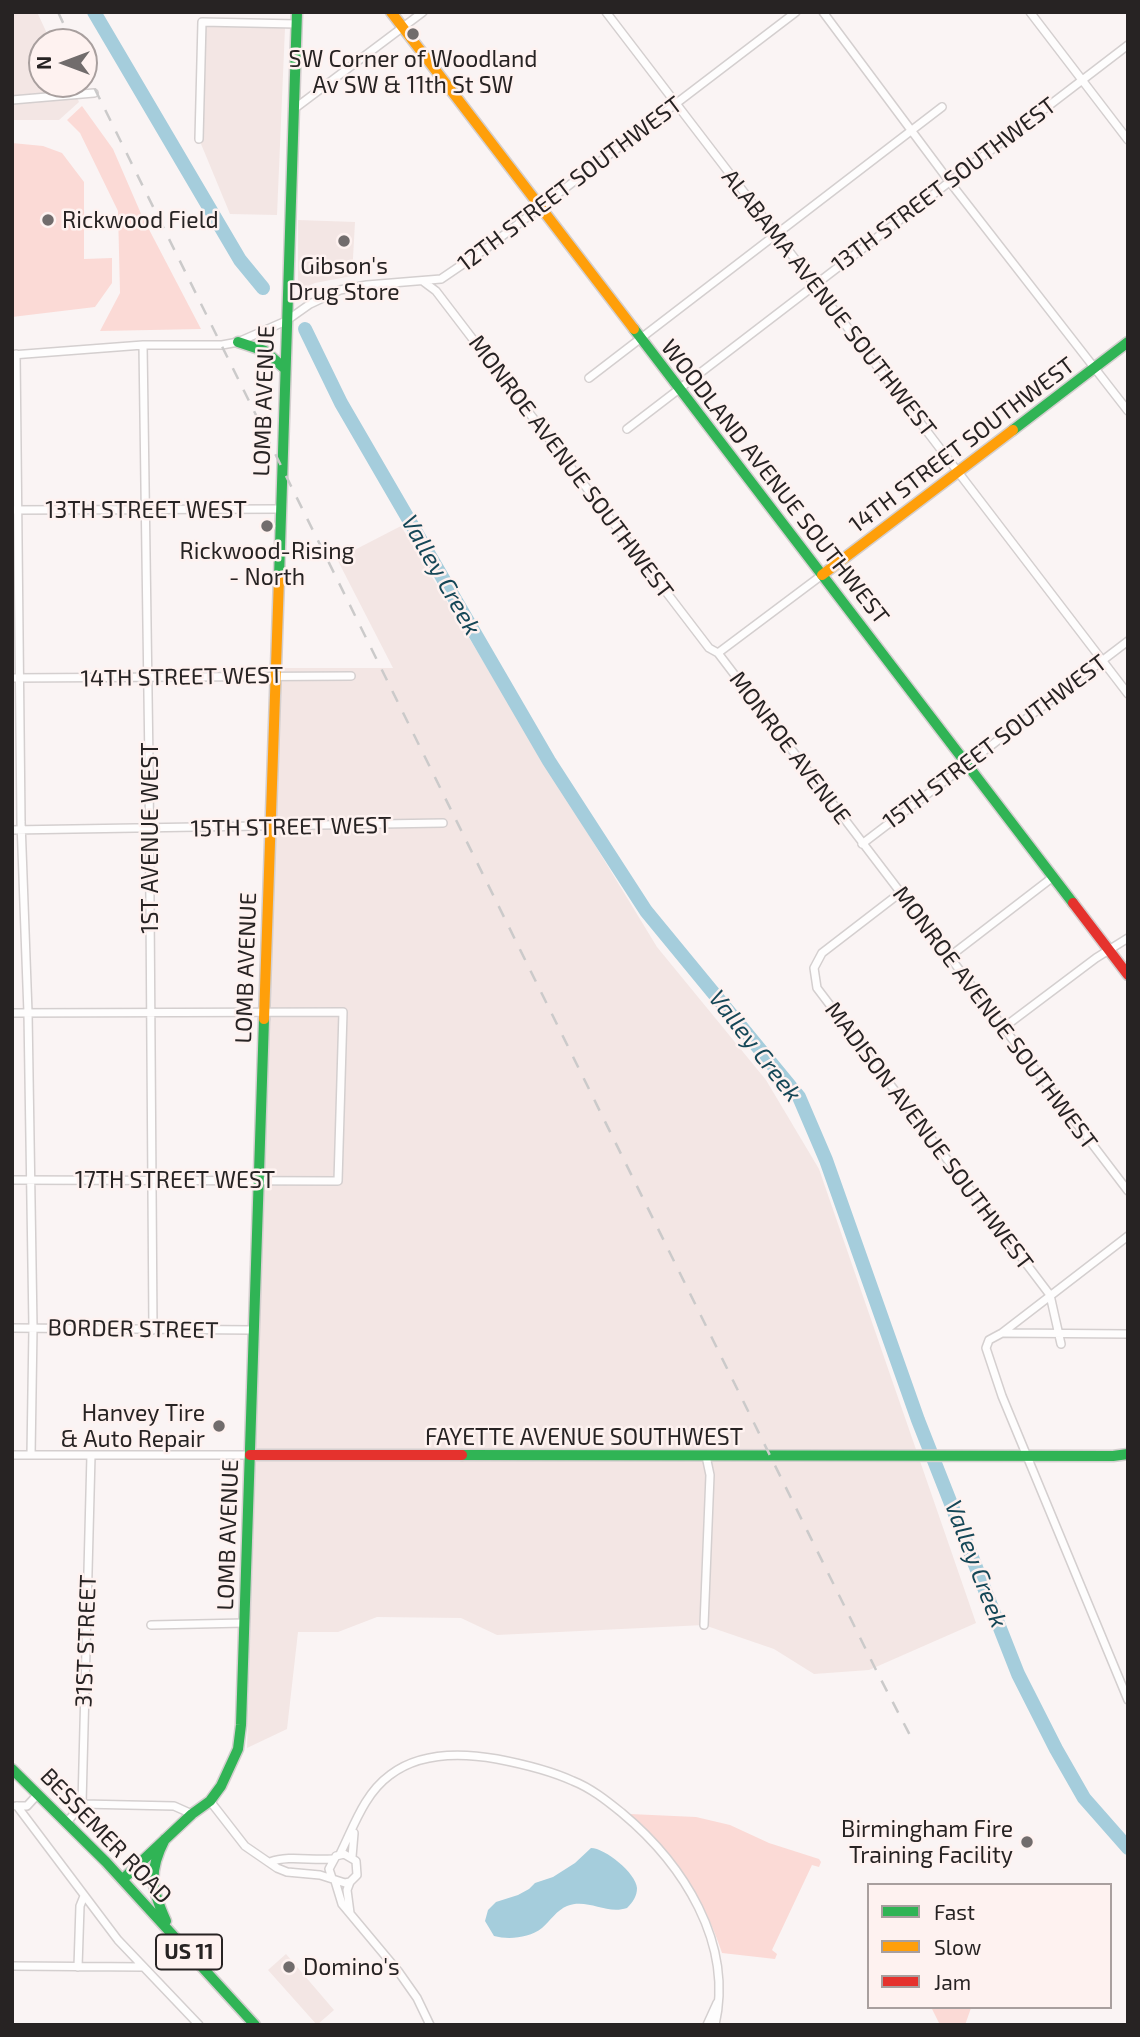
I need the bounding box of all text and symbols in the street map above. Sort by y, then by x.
marker: SW Corner of Woodland Av SW & 11th St SW [405,26,421,42]
north arrow [28,28,98,98]
place label: SW Corner of Woodland Av SW & 11th St SW [289,45,537,99]
text: N [32,56,55,70]
street label: 12TH STREET SOUTHWEST [452,91,688,277]
street label: 13TH STREET SOUTHWEST [826,92,1062,278]
street label: ALABAMA AVENUE SOUTHWEST [716,164,942,442]
place label: Rickwood Field [62,206,219,234]
marker: Rickwood Field [40,212,56,228]
marker: Gibson's Drug Store [336,233,352,249]
place label: Gibson's Drug Store [288,252,400,306]
street label: LOMB AVENUE [248,325,280,477]
street label: MONROE AVENUE SOUTHWEST [463,330,679,604]
street label: WOODLAND AVENUE SOUTHWEST [655,334,895,630]
street label: 14TH STREET SOUTHWEST [844,351,1080,539]
street label: 13TH STREET WEST [45,496,247,524]
water label: Valley Creek [395,510,487,640]
marker: Rickwood-Rising - North [259,518,275,534]
place label: Rickwood-Rising - North [180,537,354,591]
street label: 15TH STREET SOUTHWEST [878,649,1112,835]
street label: 14TH STREET WEST [80,661,284,693]
street label: MONROE AVENUE [724,666,856,830]
street label: 1ST AVENUE WEST [136,742,164,934]
street label: 15TH STREET WEST [190,811,392,843]
street label: MONROE AVENUE SOUTHWEST [887,881,1103,1155]
street label: LOMB AVENUE [230,892,262,1044]
water label: Valley Creek [702,984,808,1108]
street label: MADISON AVENUE SOUTHWEST [819,996,1039,1276]
street label: 17TH STREET WEST [75,1166,275,1194]
street label: BORDER STREET [47,1314,219,1344]
place label: Hanvey Tire & Auto Repair [60,1399,205,1453]
marker: Hanvey Tire & Auto Repair [211,1418,227,1434]
street label: FAYETTE AVENUE SOUTHWEST [425,1423,743,1451]
street label: LOMB AVENUE [212,1459,244,1611]
water label: Valley Creek [939,1496,1013,1632]
street label: 31ST STREET [70,1574,102,1708]
street label: BESSEMER ROAD [34,1763,178,1909]
place label: Birmingham Fire Training Facility [841,1815,1013,1869]
marker: Birmingham Fire Training Facility [1019,1834,1035,1850]
legend [867,1883,1112,2009]
text: Fast [934,1899,975,1924]
road number: US 11 [156,1934,222,1969]
text: Slow [934,1934,981,1959]
place label: Domino's [303,1953,400,1981]
marker: Domino's [281,1959,297,1975]
text: Jam [934,1969,971,1994]

